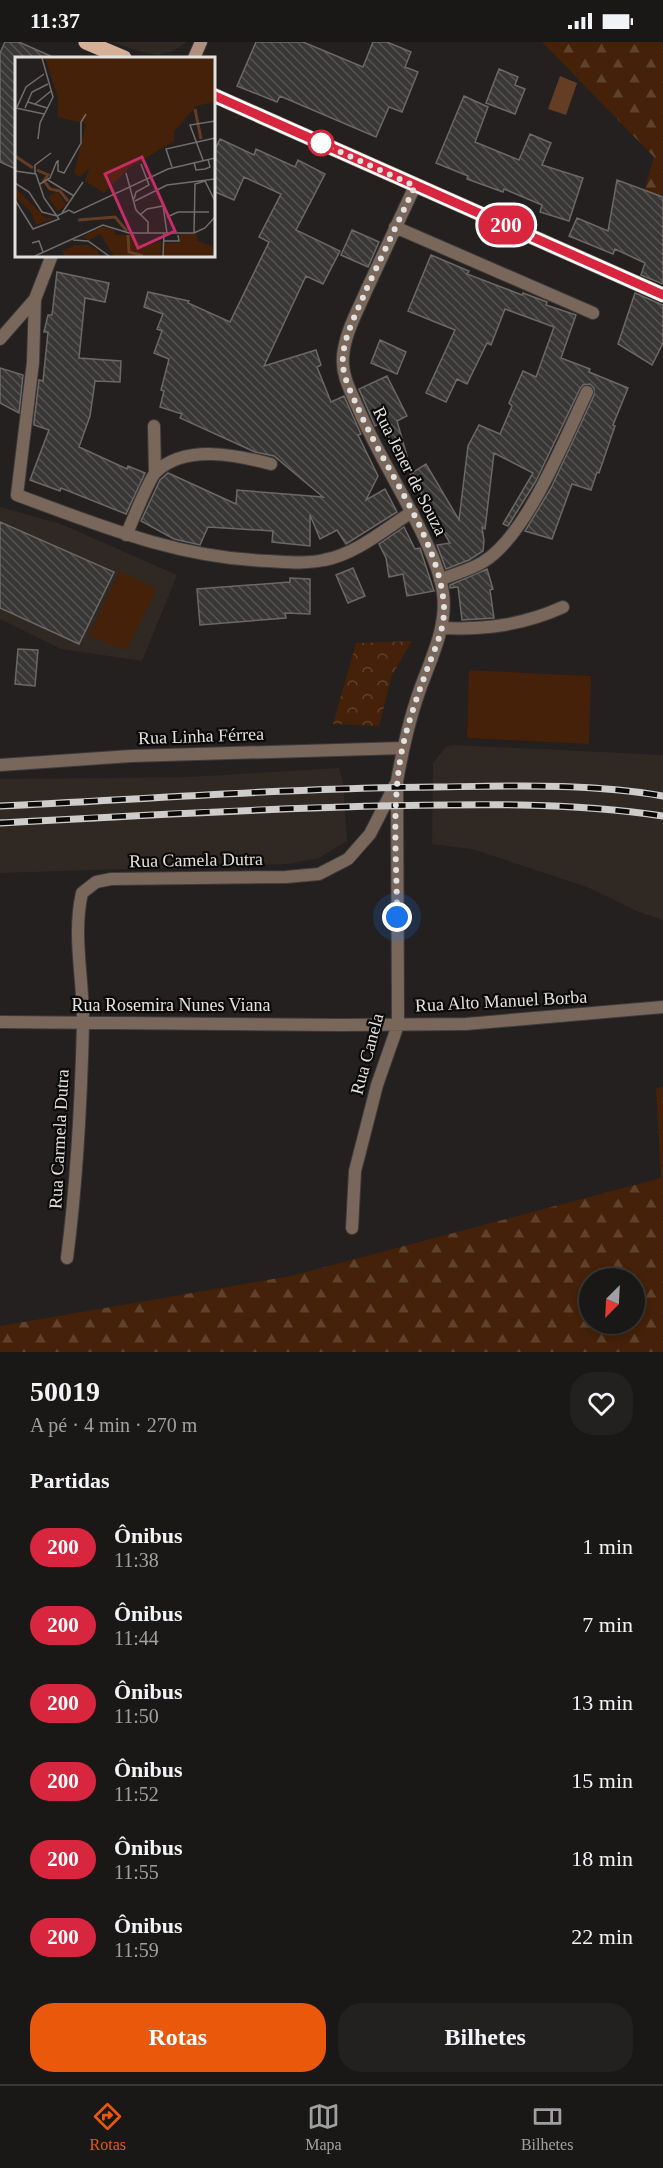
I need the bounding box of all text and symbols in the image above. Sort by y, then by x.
text: 11:37 [30,8,80,33]
inset map [15,57,214,256]
unlabelled marker [308,130,334,156]
line badge: 200 [472,206,540,244]
text: 200 [490,213,522,237]
street label: Rua Jener de Souza [369,403,451,539]
street label: Rua Linha Férrea [138,724,264,748]
street label: Rua Camela Dutra [129,849,263,871]
your location [382,902,412,932]
street label: Rua Alto Manuel Borba [414,986,588,1015]
street label: Rua Rosemira Nunes Viana [71,995,271,1015]
street label: Rua Canela [347,1011,387,1097]
street label: Rua Carmela Dutra [45,1069,73,1209]
north arrow [579,1268,645,1334]
map controls [579,1268,645,1334]
button: heart [570,1372,633,1435]
text: 50019 [30,1376,100,1407]
text: A pé · 4 min · 270 m [30,1414,197,1436]
text: Partidas [30,1468,109,1493]
text: Ônibus [114,1523,183,1548]
text: 1 min [582,1534,633,1559]
text: 200 [47,1535,79,1559]
text: 11:38 [114,1549,159,1571]
text: Ônibus [114,1601,183,1626]
text: 7 min [582,1612,633,1637]
text: 200 [47,1613,79,1637]
text: 11:44 [114,1627,159,1649]
text: Ônibus [114,1679,183,1704]
text: 13 min [571,1690,633,1715]
text: 200 [47,1691,79,1715]
text: 11:50 [114,1705,159,1727]
text: Ônibus [114,1757,183,1782]
text: 15 min [571,1768,633,1793]
text: 200 [47,1769,79,1793]
text: 11:52 [114,1783,159,1805]
text: Ônibus [114,1835,183,1860]
text: 18 min [571,1846,633,1871]
text: 200 [47,1847,79,1871]
text: 11:55 [114,1861,159,1883]
text: Ônibus [114,1913,183,1938]
text: 22 min [571,1924,633,1949]
text: 200 [47,1925,79,1949]
text: 11:59 [114,1939,159,1961]
button: Rotas [30,2003,326,2072]
button: Bilhetes [338,2003,633,2072]
tab: Rotas [90,2100,126,2154]
tab: Mapa [305,2100,342,2154]
tab: Bilhetes [521,2100,573,2154]

